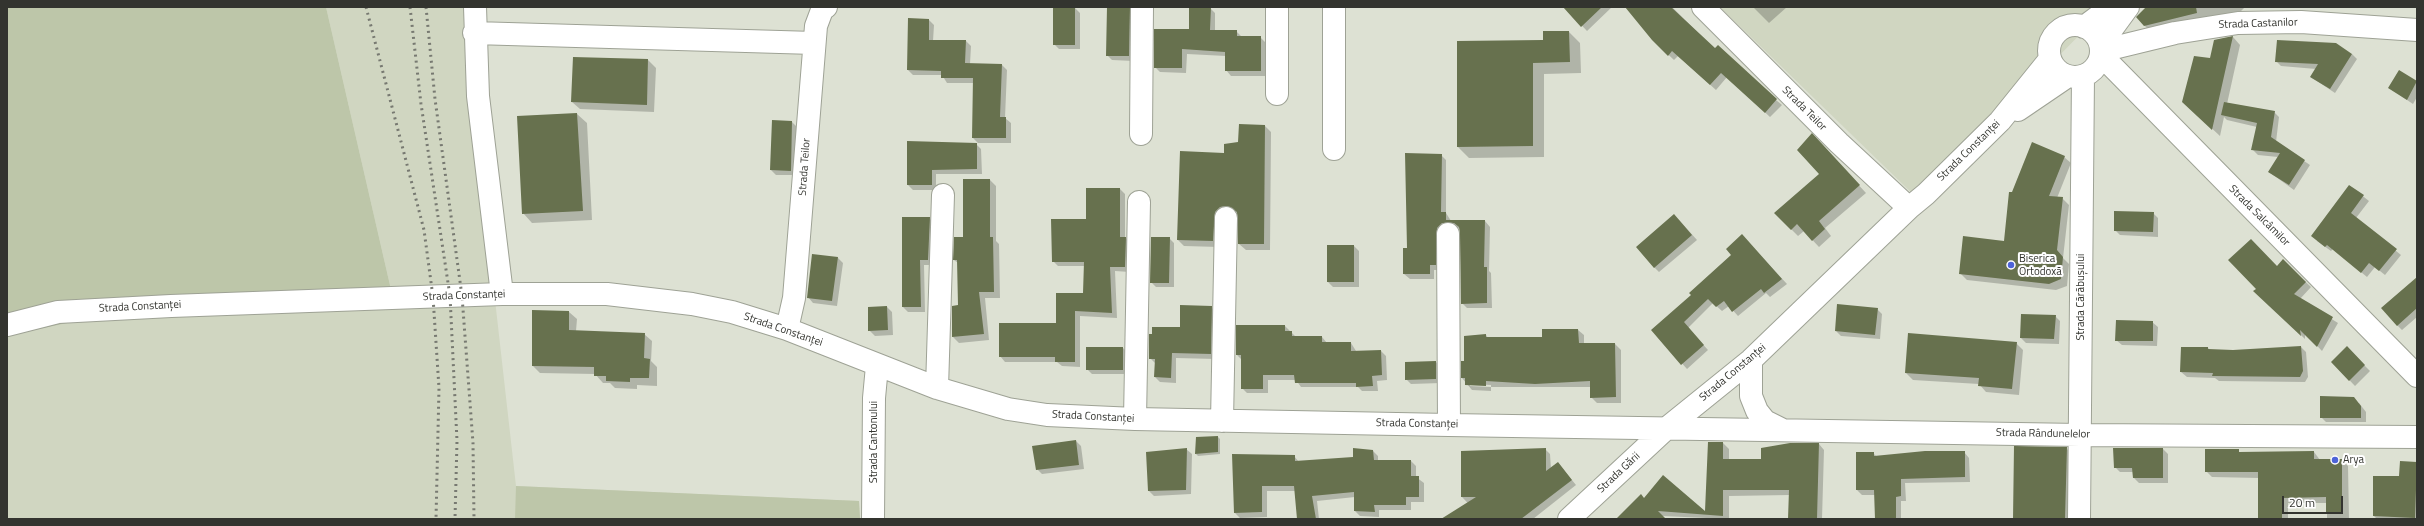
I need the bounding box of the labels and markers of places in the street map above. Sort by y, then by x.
place label: Biserica Ortodoxă [2019,252,2062,278]
marker: Biserica Ortodoxă [2006,260,2016,270]
place label: Arya [2343,453,2364,467]
marker: Arya [2330,455,2340,465]

